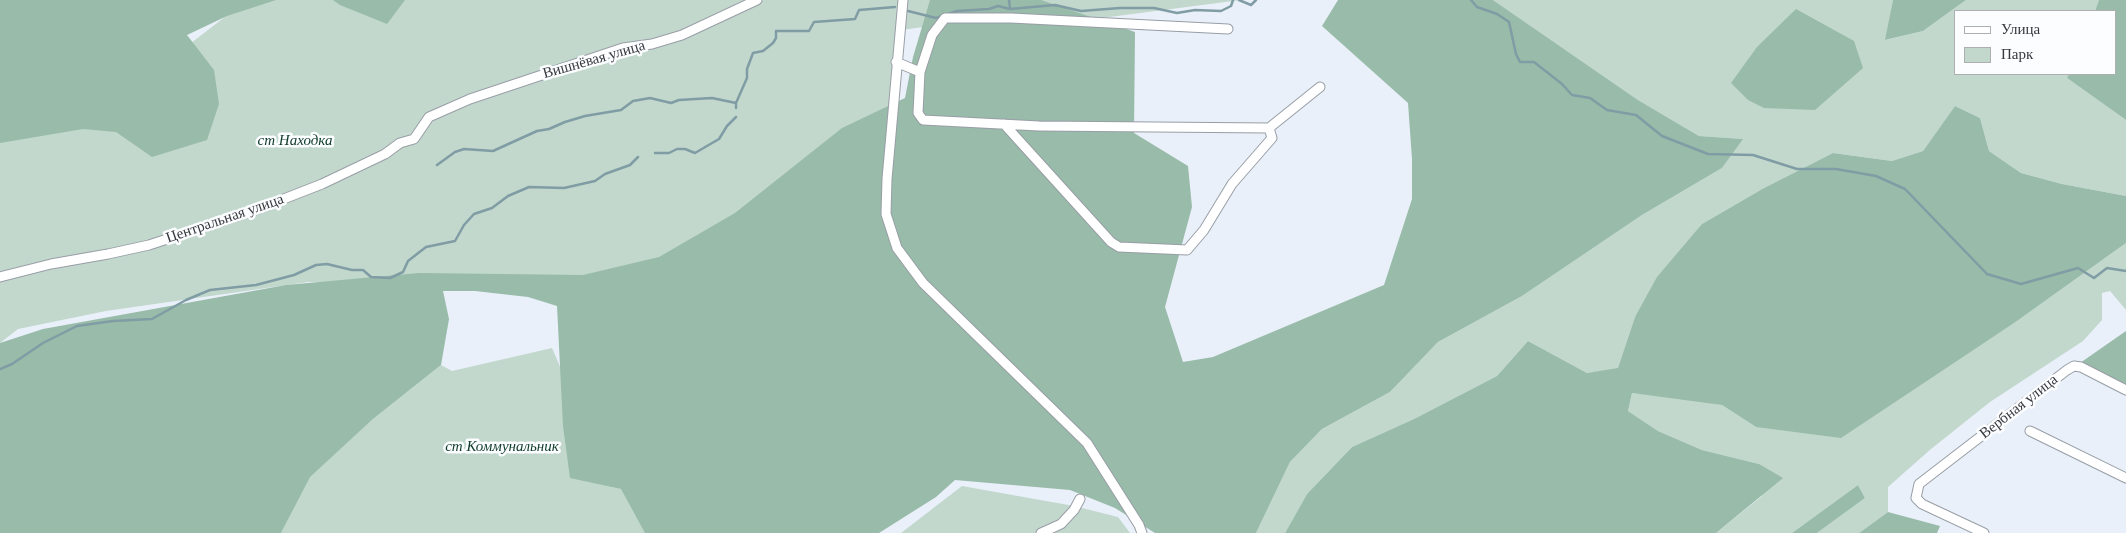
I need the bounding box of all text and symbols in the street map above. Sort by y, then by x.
legend [1954,10,2116,75]
text: Улица [2001,21,2040,37]
street label: Вишнёвая улица [541,37,647,83]
text: Парк [2001,46,2033,62]
park label: ст Находка [258,132,332,150]
street label: Центральная улица [164,190,286,248]
street label: Вербная улица [1976,371,2062,443]
park label: ст Коммунальник [445,438,559,456]

